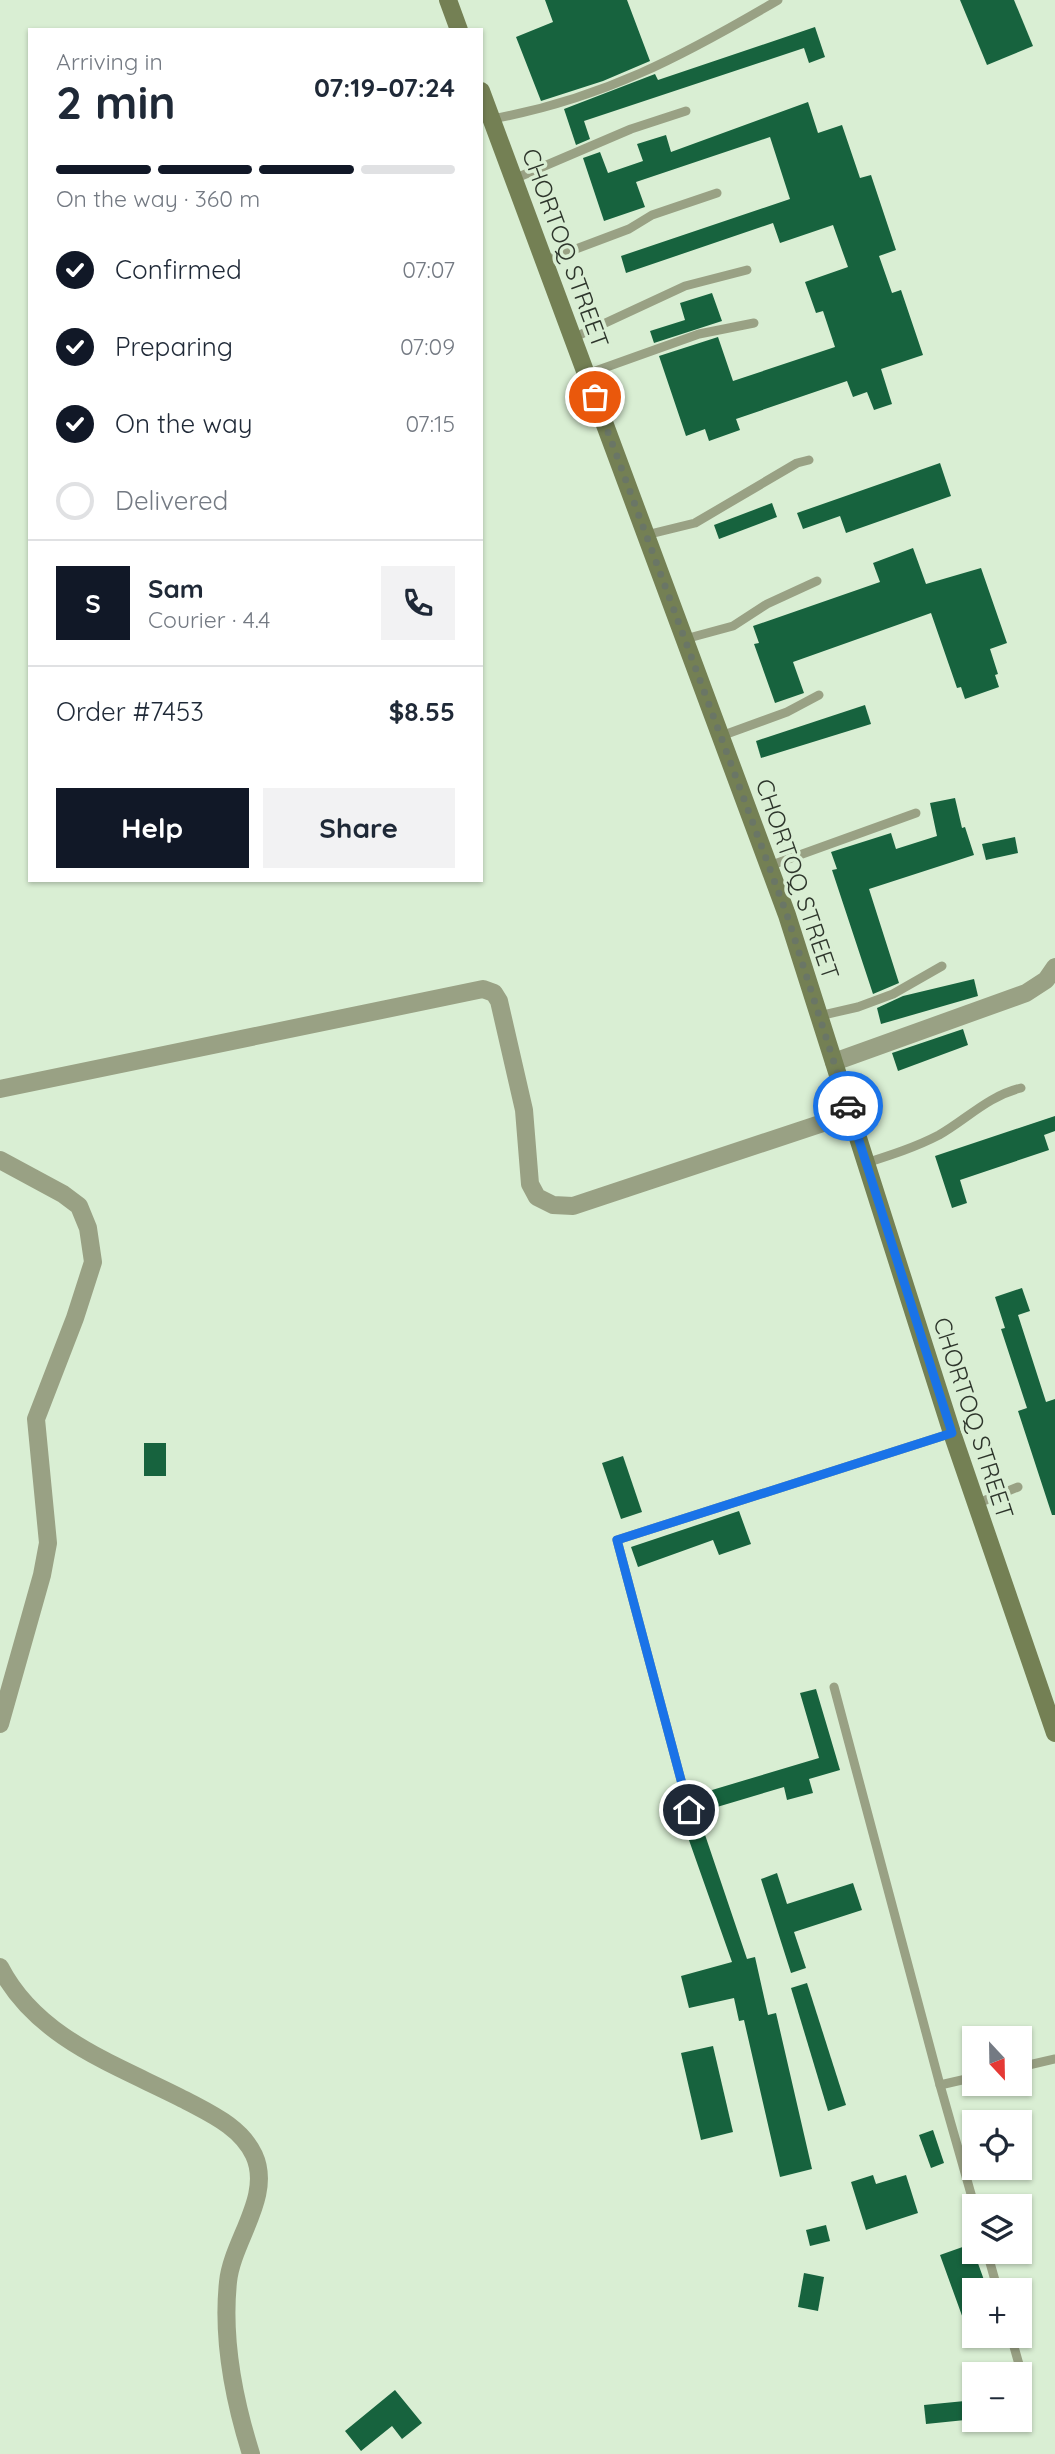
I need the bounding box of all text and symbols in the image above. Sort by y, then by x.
text: Arriving in [56,47,163,76]
text: 07:19–07:24 [314,71,455,104]
text: 2 min [56,73,176,131]
street label: CHORTOQ STREET [516,144,616,352]
text: On the way · 360 m [56,184,260,213]
icon: check [56,251,94,289]
text: Confirmed [115,253,242,286]
text: 07:07 [402,255,455,284]
icon: check [56,328,94,366]
text: Preparing [115,330,233,363]
text: 07:09 [400,332,455,361]
pin [565,367,625,427]
icon: bag [576,378,614,416]
icon: check [56,405,94,443]
text: On the way [115,407,253,440]
text: 07:15 [405,409,455,438]
text: Delivered [115,484,228,517]
button: phone [381,566,455,640]
text: Sam [148,572,204,605]
text: S [85,587,101,620]
text: Courier · 4.4 [148,605,270,634]
text: Order #7453 [56,695,204,728]
text: $8.55 [389,695,455,728]
street label: CHORTOQ STREET [750,775,846,983]
button: Help [56,788,249,868]
button: Share [263,788,455,868]
courier [813,1071,883,1141]
icon: car [829,1087,867,1125]
street label: CHORTOQ STREET [927,1313,1021,1523]
pin [659,1780,719,1840]
icon: home [670,1791,708,1829]
north arrow [962,2026,1032,2096]
map controls [962,2026,1032,2432]
button: locate [962,2110,1032,2180]
button: layers [962,2194,1032,2264]
button: + [962,2278,1032,2348]
button: − [962,2362,1032,2432]

